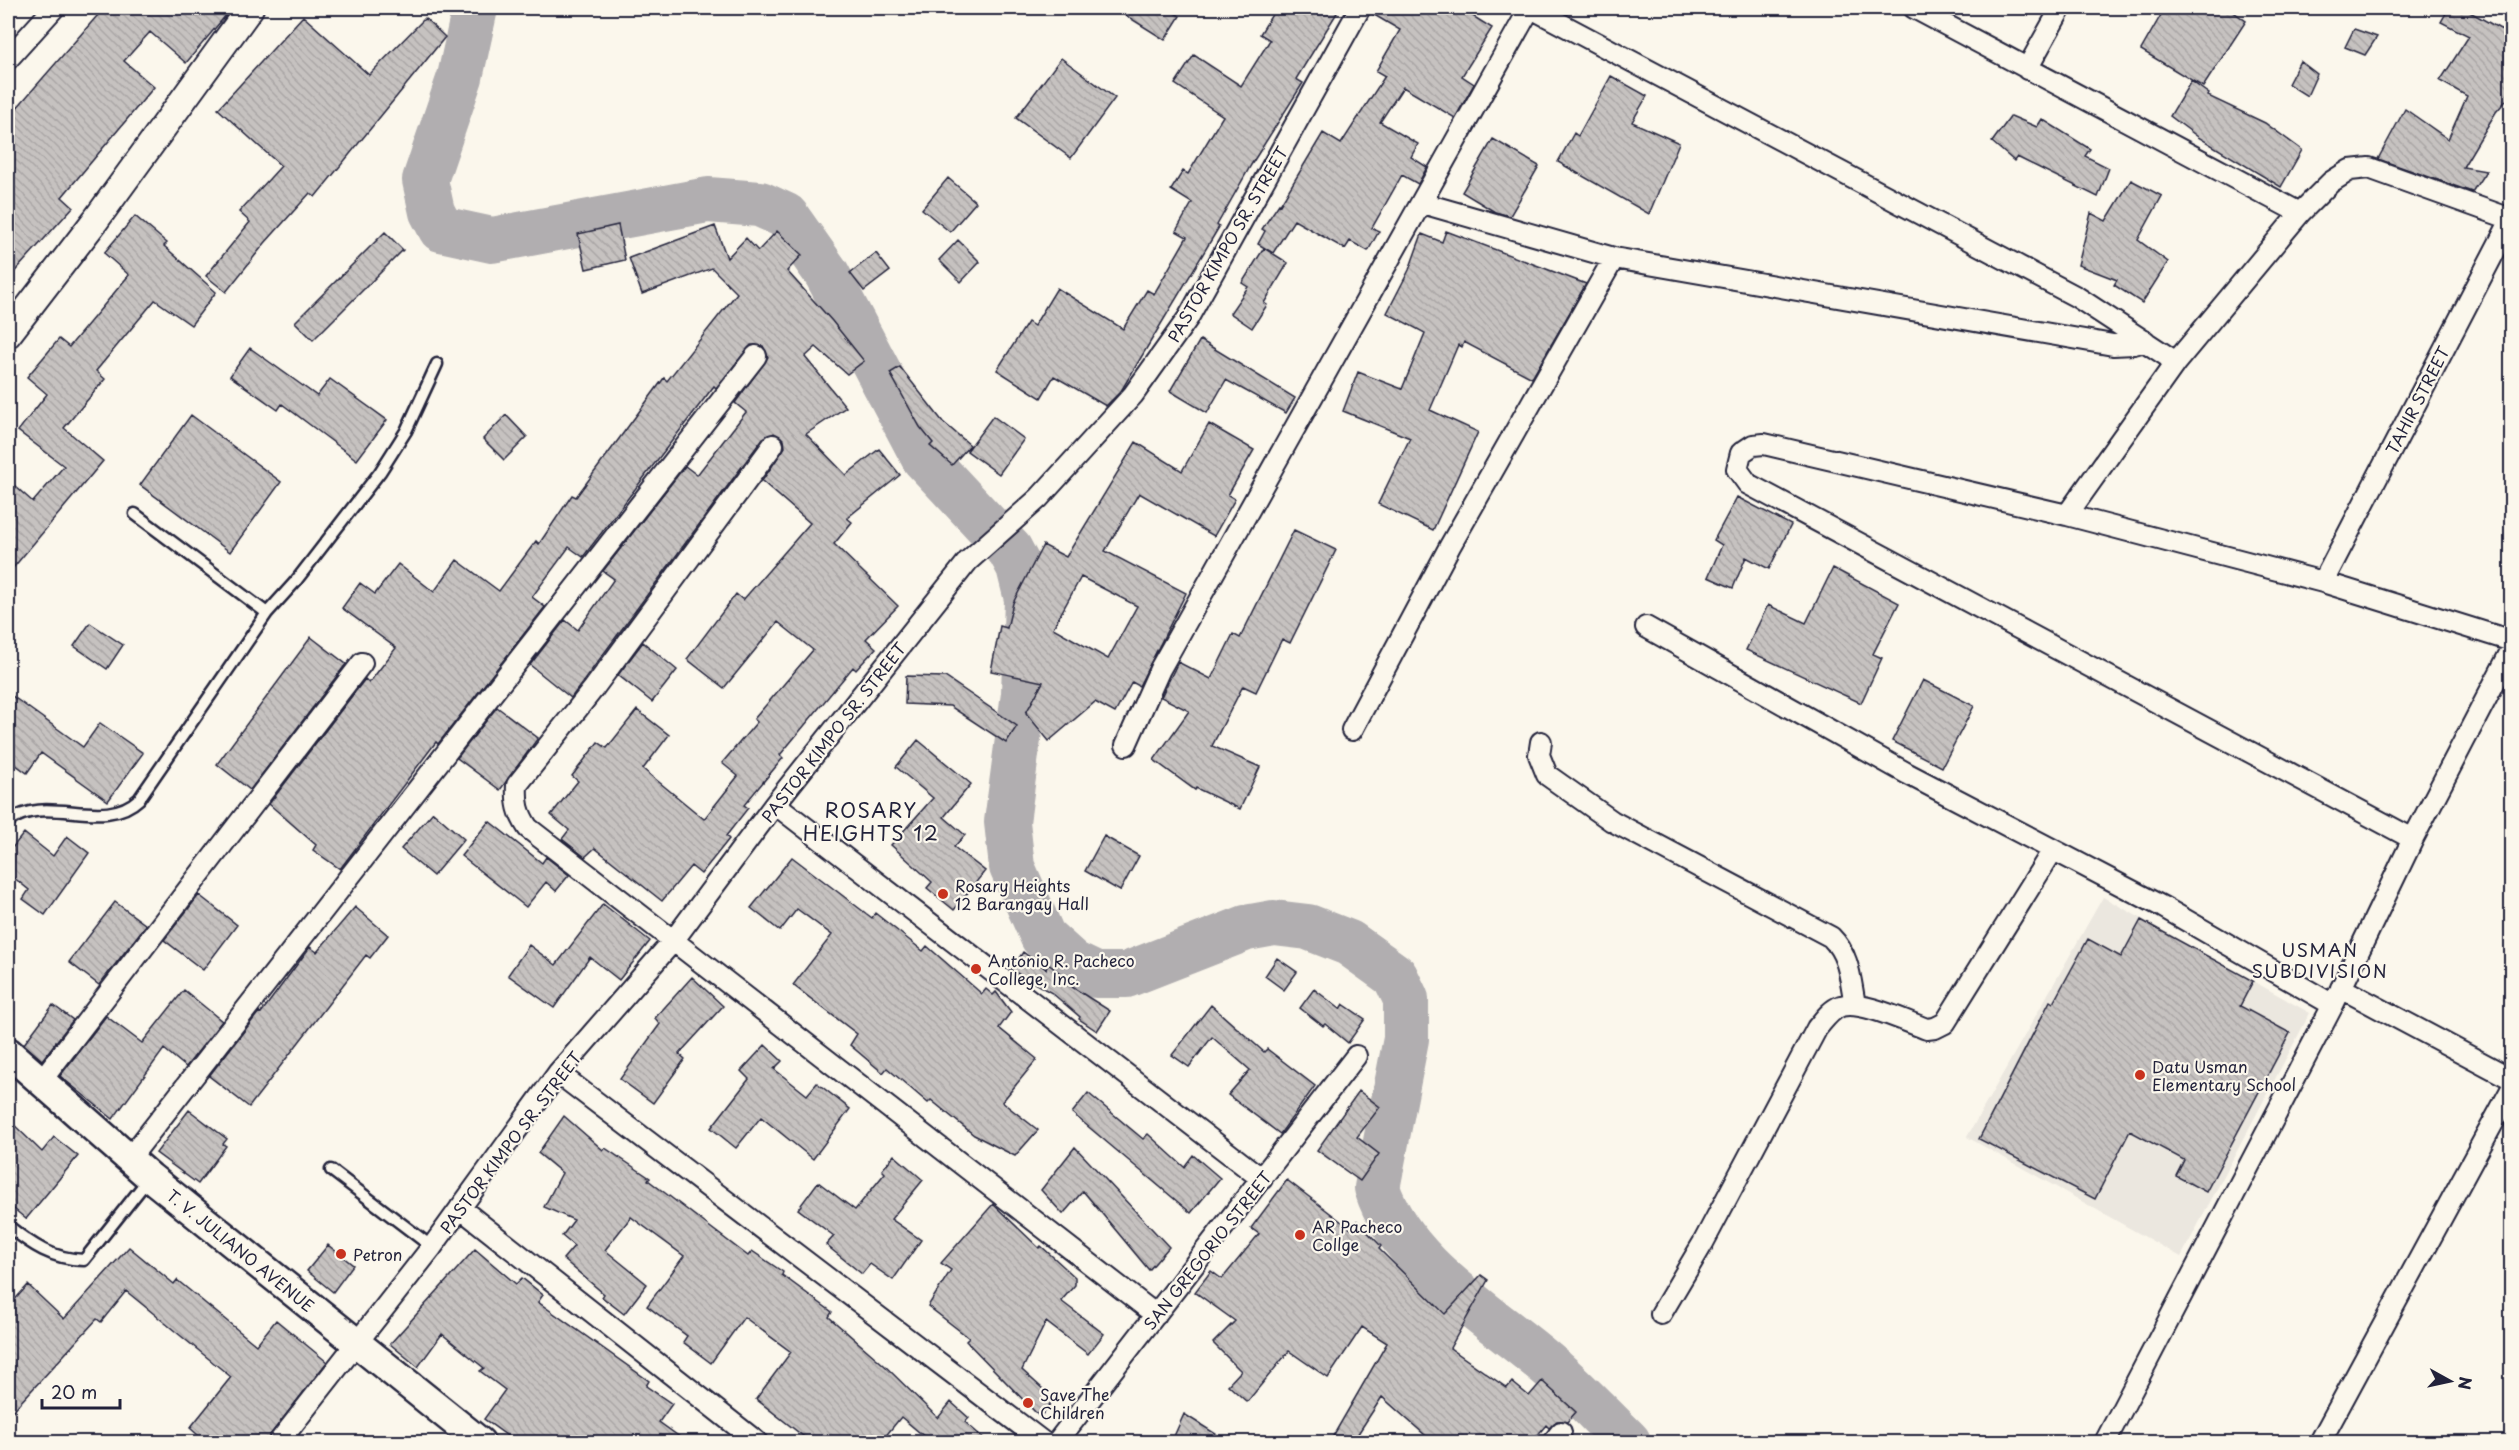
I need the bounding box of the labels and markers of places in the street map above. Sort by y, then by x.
place label: Rosary Heights 12 Barangay Hall [955,873,1089,915]
marker: Rosary Heights 12 Barangay Hall [936,887,950,901]
place label: Antonio R. Pacheco College, Inc. [988,948,1135,990]
marker: Antonio R. Pacheco College, Inc. [969,962,983,976]
place label: Datu Usman Elementary School [2152,1054,2296,1096]
marker: Datu Usman Elementary School [2133,1068,2147,1082]
place label: AR Pacheco Collge [1312,1214,1402,1256]
marker: AR Pacheco Collge [1293,1228,1307,1242]
place label: Petron [353,1242,402,1266]
marker: Petron [334,1247,348,1261]
place label: Save The Children [1040,1382,1110,1424]
marker: Save The Children [1021,1396,1035,1410]

